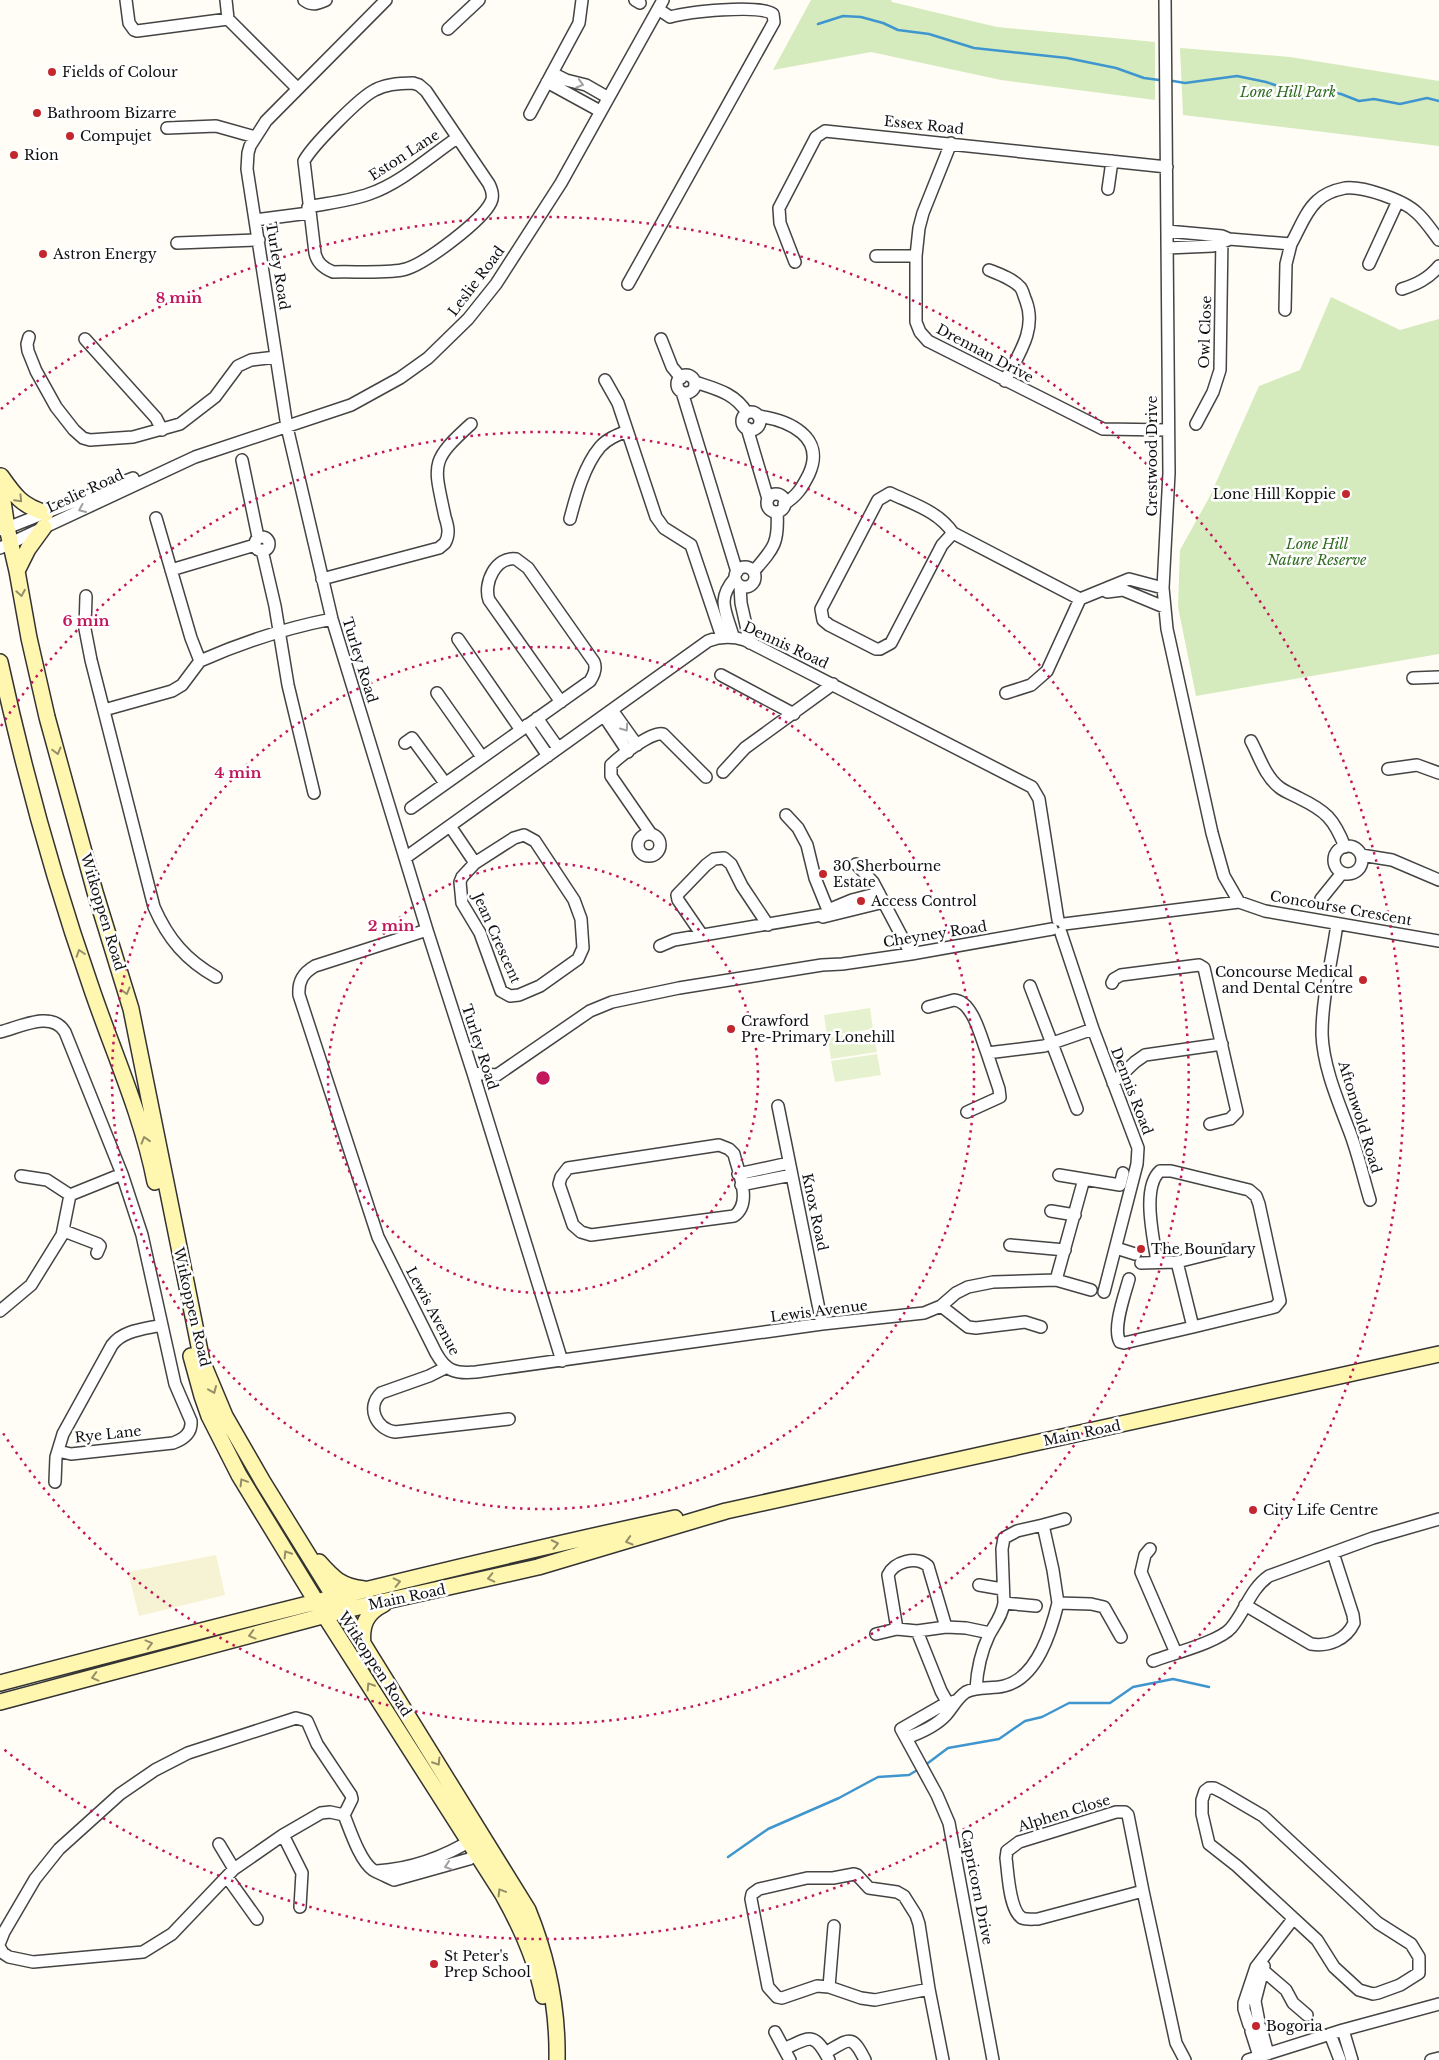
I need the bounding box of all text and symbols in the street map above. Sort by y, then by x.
place label: Fields of Colour [62,63,178,81]
marker: Fields of Colour [46,66,58,78]
one-way arrow [576,78,584,88]
park label: Lone Hill Park [1239,83,1336,101]
place label: Bathroom Bizarre [47,104,177,122]
marker: Bathroom Bizarre [31,107,43,119]
street label: Essex Road [883,112,965,138]
street label: Eston Lane [365,126,443,184]
place label: Compujet [80,127,153,145]
marker: Compujet [64,130,76,142]
place label: Rion [24,146,59,164]
marker: Rion [8,149,20,161]
street label: Turley Road [262,221,294,312]
street label: Leslie Road [444,242,509,320]
place label: Astron Energy [52,245,157,263]
marker: Astron Energy [37,248,49,260]
text: 8 min [156,288,202,307]
street label: Owl Close [1195,295,1215,369]
street label: Drennan Drive [933,320,1037,386]
street label: Crestwood Drive [1143,396,1161,516]
street label: Leslie Road [43,465,127,517]
place label: Lone Hill Koppie [1213,485,1336,503]
marker: Lone Hill Koppie [1340,488,1352,500]
one-way arrow [13,494,22,503]
one-way arrow [78,503,87,514]
park label: Lone Hill Nature Reserve [1267,535,1367,569]
one-way arrow [15,588,25,597]
text: 6 min [62,611,110,630]
street label: Turley Road [338,615,382,706]
street label: Dennis Road [740,617,832,673]
one-way arrow [619,722,628,731]
one-way arrow [51,747,61,755]
text: 4 min [215,763,262,782]
street label: Witkoppen Road [76,850,130,973]
place label: 30 Sherbourne Estate [833,857,941,891]
marker: 30 Sherbourne Estate [817,868,829,880]
street label: Concourse Crescent [1269,887,1414,929]
street label: Jean Crescent [468,888,525,987]
place label: Access Control [870,892,977,910]
marker: Access Control [855,895,867,907]
text: 2 min [368,916,414,935]
street label: Cheyney Road [882,917,989,951]
one-way arrow [76,950,86,958]
place label: Concourse Medical and Dental Centre [1215,963,1353,997]
marker: Concourse Medical and Dental Centre [1357,974,1369,986]
one-way arrow [121,987,131,995]
street label: Turley Road [458,1002,502,1092]
place label: Crawford Pre-Primary Lonehill [741,1012,896,1046]
marker: Crawford Pre-Primary Lonehill [725,1023,737,1035]
street label: Dennis Road [1107,1045,1157,1138]
street label: Aftonwold Road [1334,1058,1386,1176]
centre of rings [534,1069,552,1087]
one-way arrow [140,1136,150,1145]
street label: Knox Road [798,1171,832,1253]
place label: The Boundary [1151,1240,1256,1258]
marker: The Boundary [1135,1243,1147,1255]
street label: Witkoppen Road [169,1245,215,1369]
street label: Lewis Avenue [402,1264,464,1358]
street label: Lewis Avenue [769,1296,869,1326]
one-way arrow [207,1385,218,1394]
street label: Main Road [1042,1416,1123,1450]
street label: Rye Lane [74,1422,142,1446]
one-way arrow [239,1478,249,1487]
place label: City Life Centre [1263,1501,1378,1519]
marker: City Life Centre [1247,1504,1259,1516]
one-way arrow [625,1535,633,1545]
one-way arrow [551,1539,560,1550]
one-way arrow [283,1551,293,1560]
one-way arrow [486,1572,495,1583]
one-way arrow [393,1577,402,1588]
street label: Main Road [367,1580,448,1614]
street label: Witkoppen Road [334,1607,416,1720]
one-way arrow [248,1629,256,1640]
one-way arrow [144,1639,153,1650]
one-way arrow [90,1671,99,1682]
one-way arrow [366,1682,376,1691]
one-way arrow [431,1757,441,1766]
street label: Alphen Close [1015,1790,1112,1836]
street label: Capricorn Drive [957,1828,997,1946]
one-way arrow [444,1860,452,1870]
one-way arrow [498,1889,508,1898]
place label: St Peter's Prep School [444,1947,531,1981]
marker: St Peter's Prep School [428,1958,440,1970]
place label: Bogoria [1266,2017,1323,2035]
marker: Bogoria [1250,2020,1262,2032]

